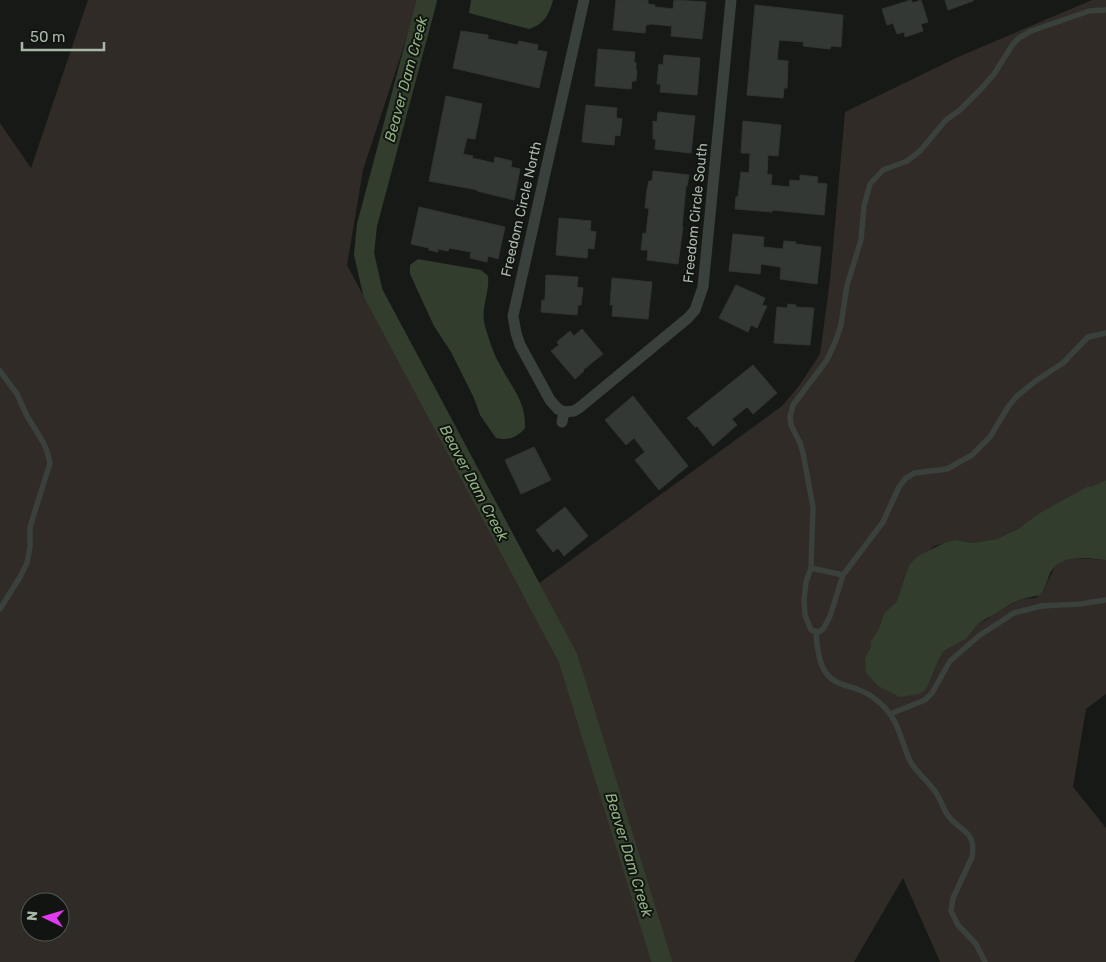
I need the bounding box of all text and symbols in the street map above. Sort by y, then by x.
water label: Beaver Dam Creek [381,14,431,144]
scale bar [22,20,105,52]
text: 50 m [30,28,65,46]
street label: Freedom Circle North [498,140,545,278]
street label: Freedom Circle South [680,142,711,284]
water label: Beaver Dam Creek [436,422,512,544]
water label: Beaver Dam Creek [602,791,657,920]
north arrow [20,892,70,942]
text: N [24,910,41,922]

